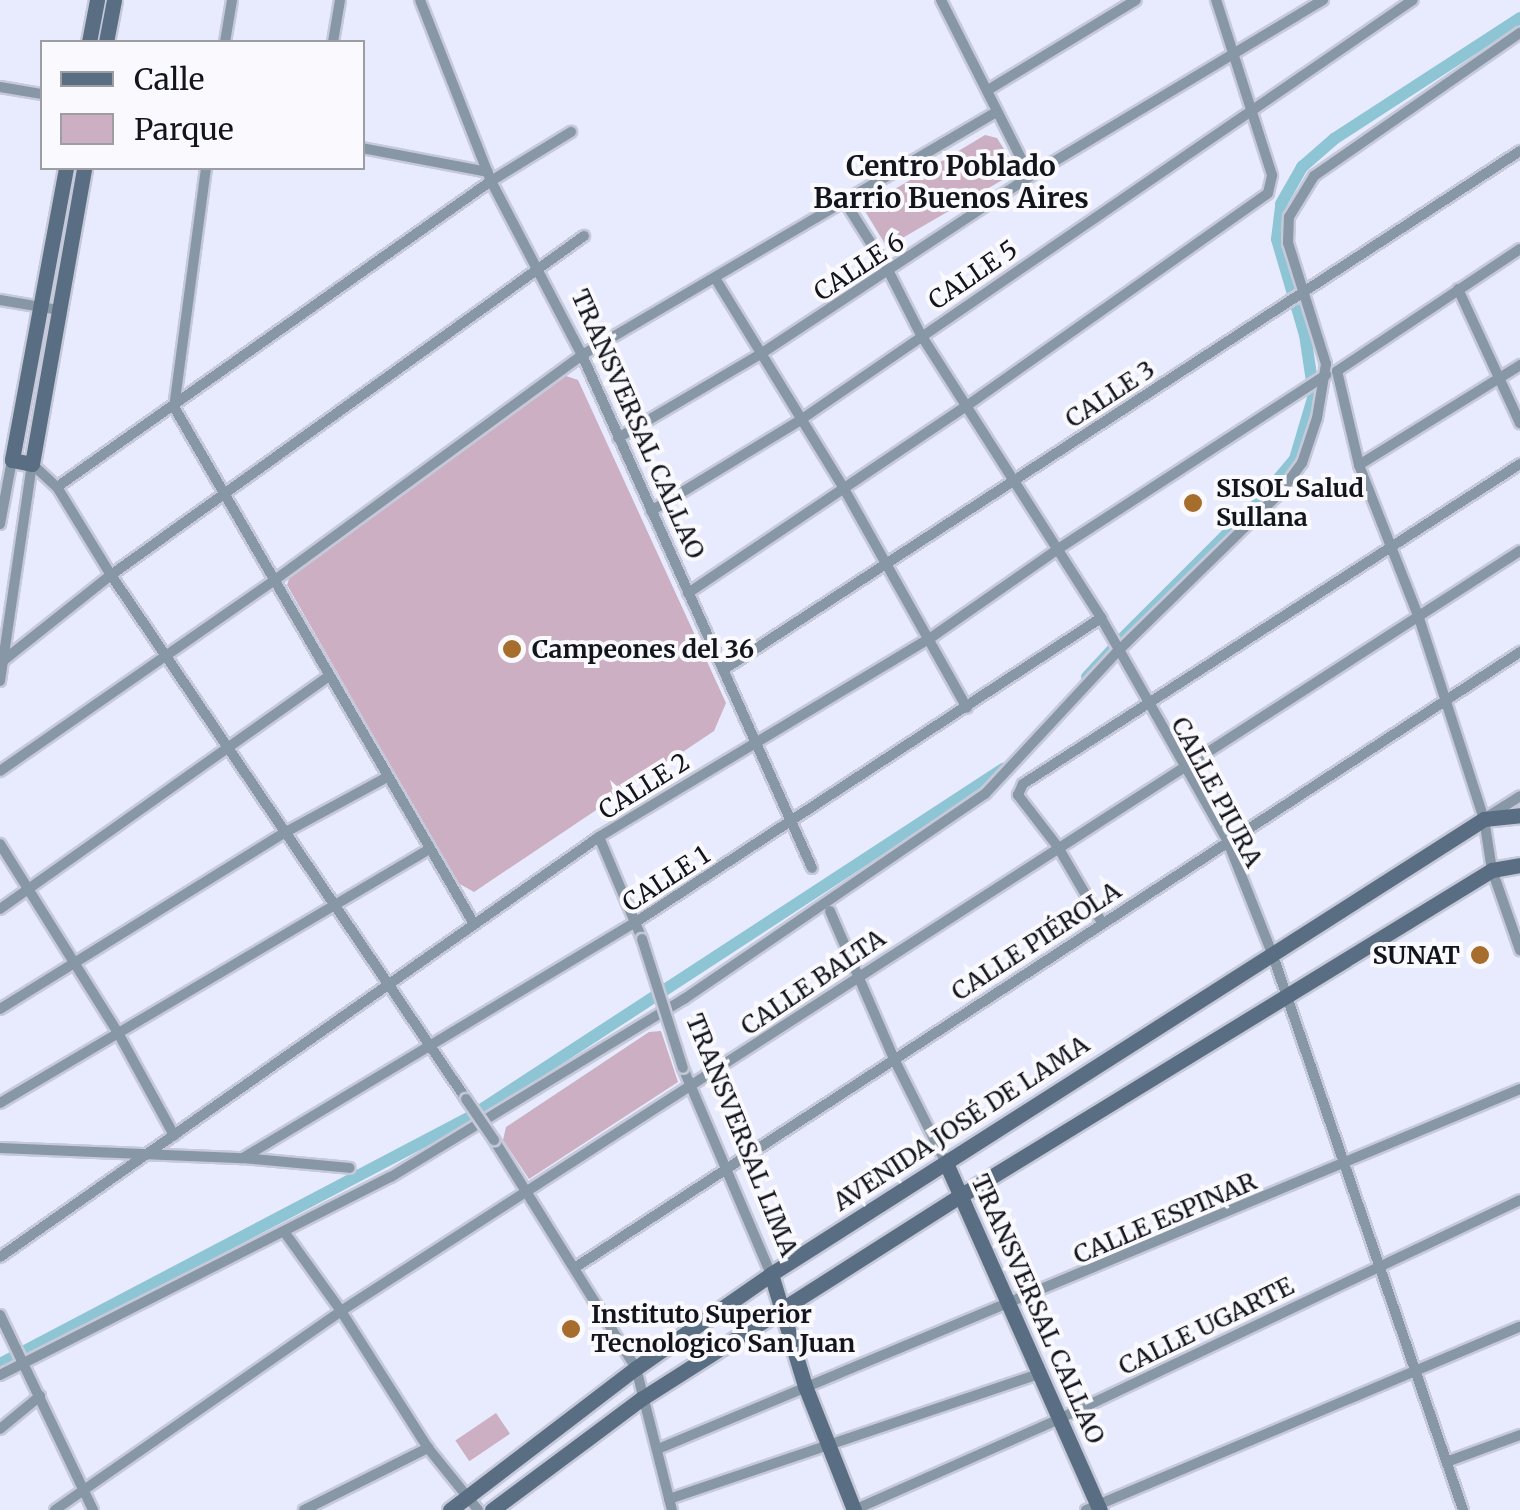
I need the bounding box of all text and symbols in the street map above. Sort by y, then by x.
legend [40,40,365,170]
text: Calle [134,60,204,98]
text: Parque [134,110,234,148]
district label: Centro Poblado Barrio Buenos Aires [813,149,1089,215]
street label: CALLE 6 [808,227,910,307]
street label: CALLE 5 [923,234,1023,316]
street label: TRANSVERSAL CALLAO [565,285,711,563]
street label: CALLE 3 [1060,354,1160,434]
place label: SISOL Salud Sullana [1216,474,1364,533]
marker: SISOL Salud Sullana [1180,490,1206,516]
place label: Campeones del 36 [532,634,754,664]
marker: Campeones del 36 [501,638,523,660]
street label: CALLE PIURA [1165,712,1269,872]
street label: CALLE 2 [593,746,695,826]
street label: CALLE 1 [617,840,715,918]
street label: CALLE PIÉROLA [946,875,1126,1007]
street label: CALLE BALTA [735,923,891,1041]
place label: SUNAT [1372,940,1460,970]
marker: SUNAT [1469,944,1491,966]
street label: TRANSVERSAL LIMA [680,1009,804,1261]
street label: AVENIDA JOSÉ DE LAMA [827,1029,1095,1217]
street label: CALLE ESPINAR [1069,1166,1261,1270]
street label: TRANSVERSAL CALLAO [965,1170,1111,1448]
street label: CALLE UGARTE [1114,1271,1298,1381]
place label: Instituto Superior Tecnologico San Juan [591,1300,855,1359]
marker: Instituto Superior Tecnologico San Juan [560,1318,582,1340]

